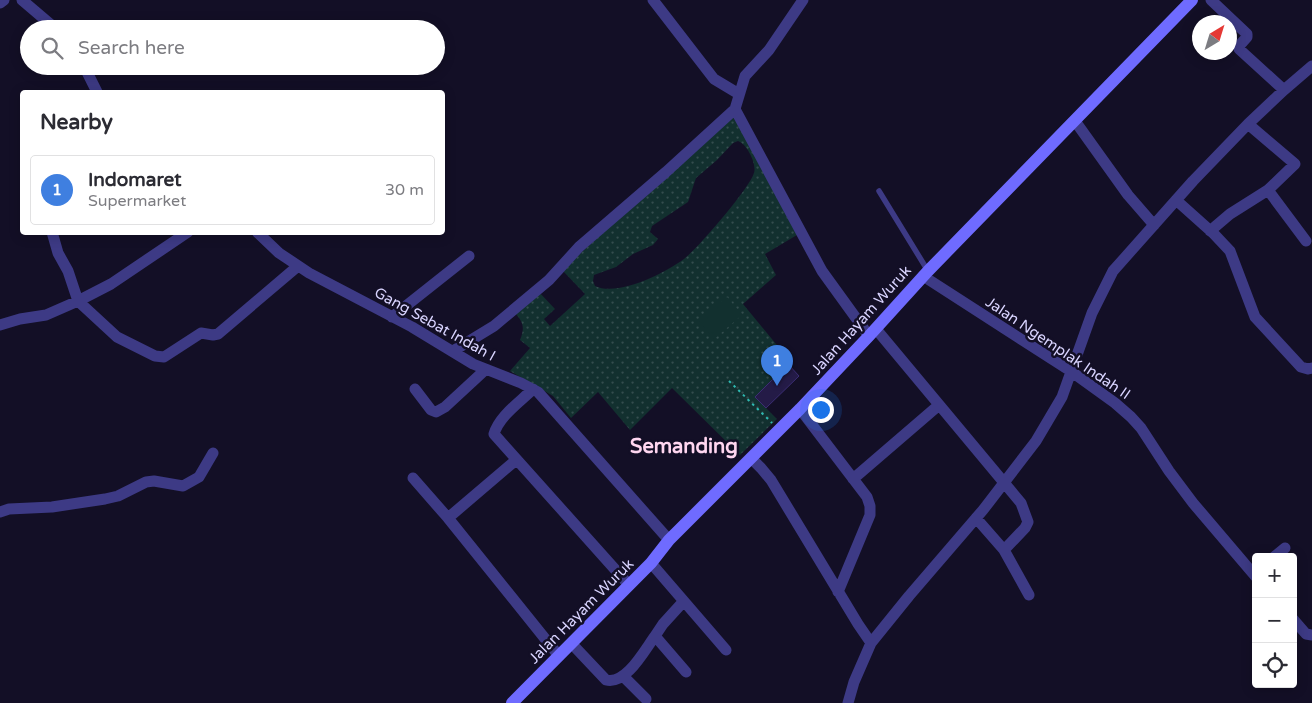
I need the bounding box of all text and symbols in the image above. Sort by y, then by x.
north arrow [1192,15,1237,60]
search box [20,20,445,75]
icon: search [38,34,66,62]
text: Search here [78,37,185,59]
text: Nearby [40,110,113,135]
text: Indomaret [88,169,181,191]
text: 1 [52,180,62,200]
text: 30 m [385,180,424,200]
text: Supermarket [88,191,186,211]
street label: Jalan Hayam Wuruk [807,262,915,378]
street label: Gang Sebat Indah I [371,283,499,365]
street label: Jalan Ngemplak Indah II [982,293,1134,403]
pin: 1 [761,345,793,386]
your location [808,397,834,423]
district label: Semanding [630,435,738,459]
map controls [1252,553,1297,688]
button: + [1252,553,1297,598]
street label: Jalan Hayam Wuruk [525,555,637,667]
button: − [1252,598,1297,643]
button: locate [1252,643,1297,688]

